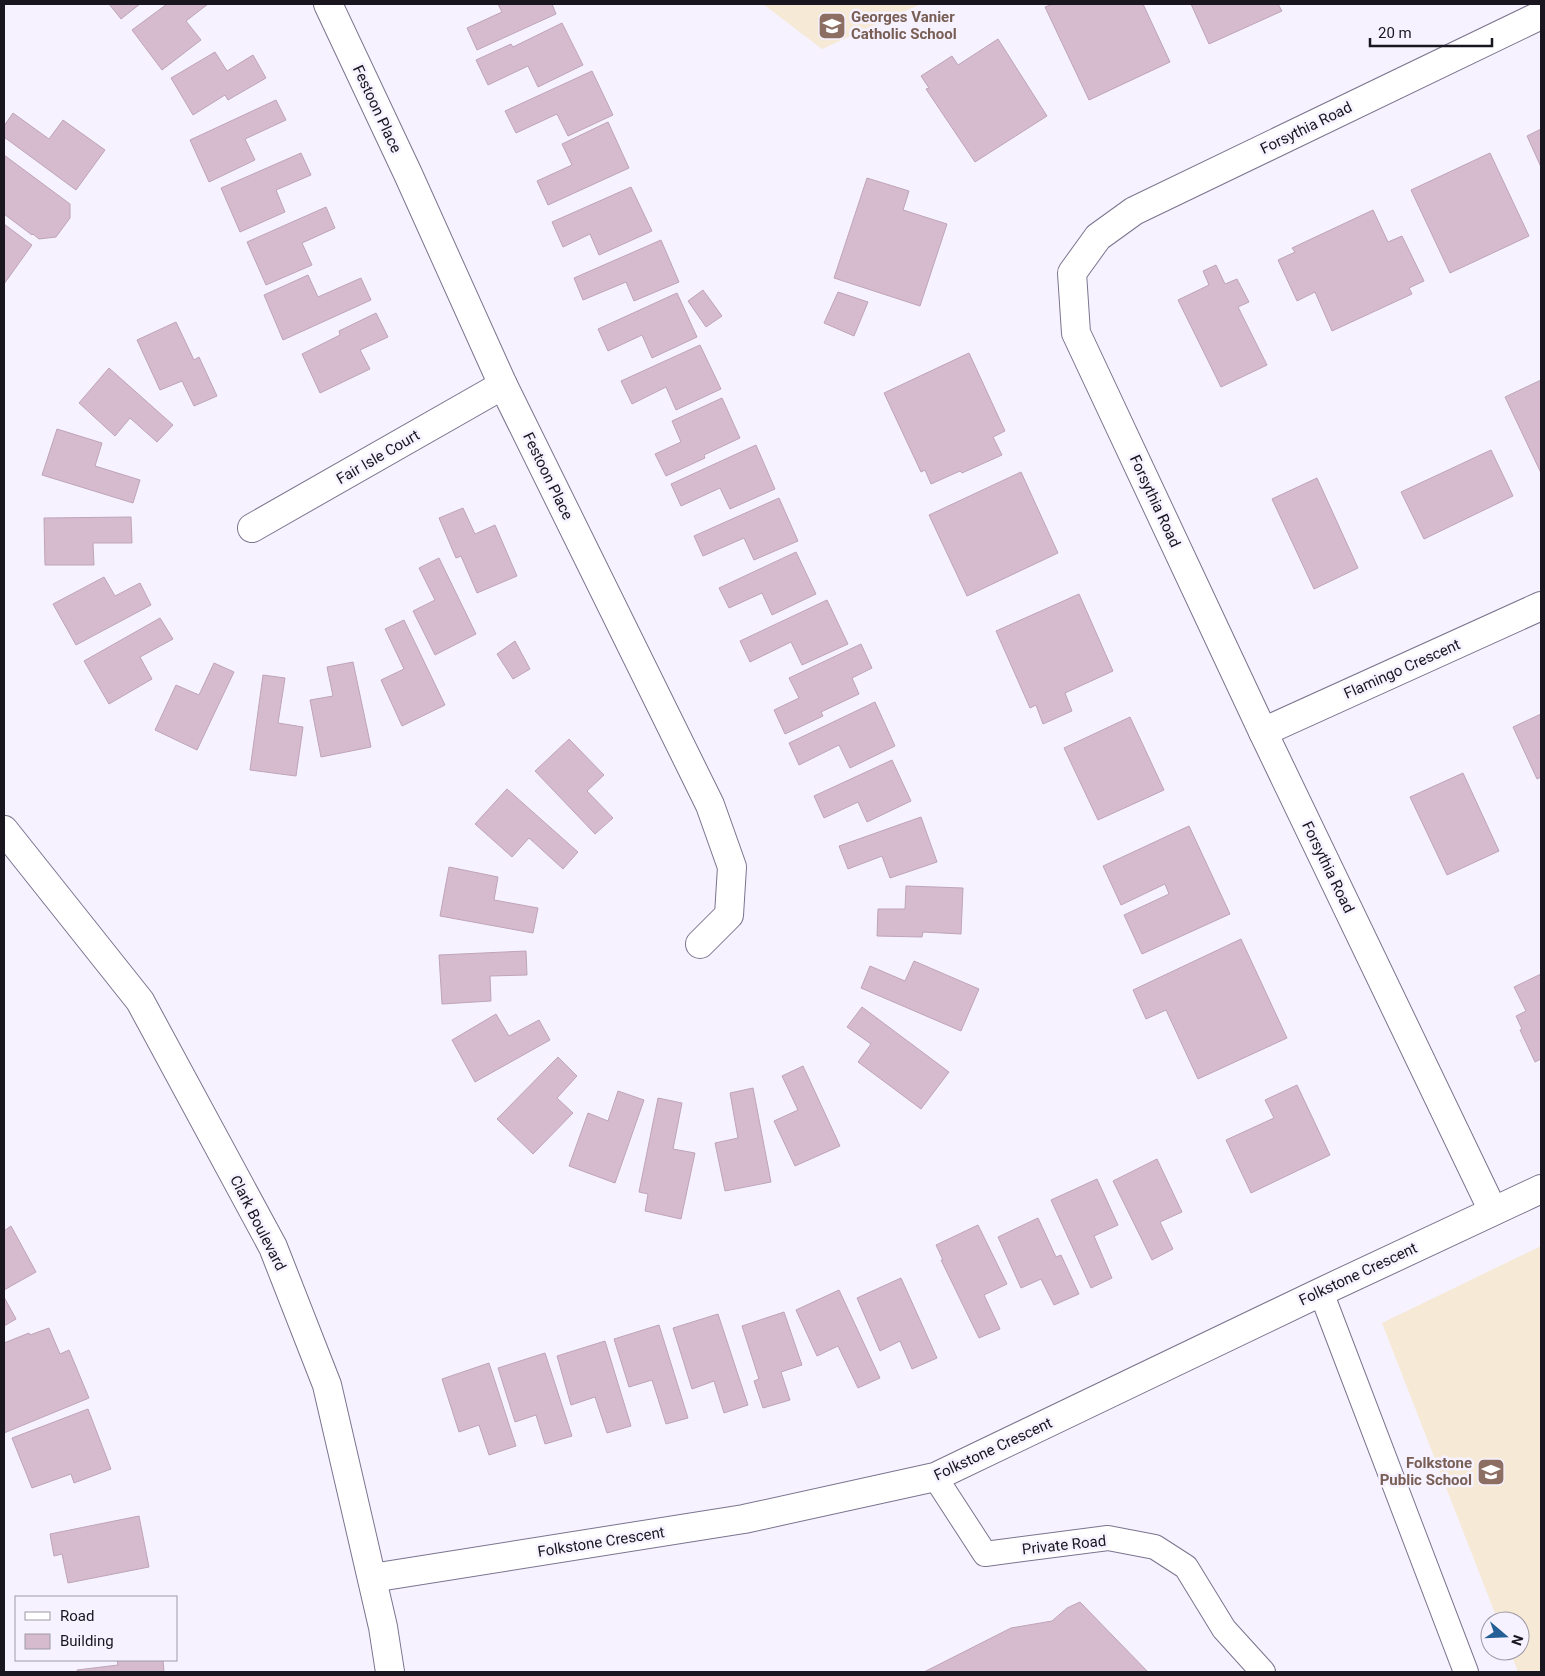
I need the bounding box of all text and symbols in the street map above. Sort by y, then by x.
place label: Georges Vanier Catholic School [851,8,957,43]
school or university icon: Georges Vanier Catholic School [817,11,847,41]
scale bar [1370,15,1492,47]
text: 20 m [1378,24,1412,42]
street label: Festoon Place [349,62,405,156]
street label: Forsythia Road [1257,98,1355,158]
street label: Fair Isle Court [333,426,423,488]
street label: Festoon Place [519,429,577,523]
street label: Forsythia Road [1126,452,1184,550]
street label: Flamingo Crescent [1341,635,1463,703]
street label: Forsythia Road [1298,818,1358,916]
street label: Clark Boulevard [226,1172,290,1274]
street label: Folkstone Crescent [1296,1239,1420,1309]
street label: Folkstone Crescent [931,1414,1055,1484]
place label: Folkstone Public School [1380,1454,1472,1489]
school or university icon: Folkstone Public School [1476,1457,1506,1487]
street label: Folkstone Crescent [536,1523,666,1561]
street label: Private Road [1021,1532,1107,1558]
legend [15,1596,178,1661]
text: Road [60,1607,94,1625]
north arrow [1480,1611,1530,1661]
text: Building [60,1632,114,1650]
text: N [1508,1633,1526,1648]

